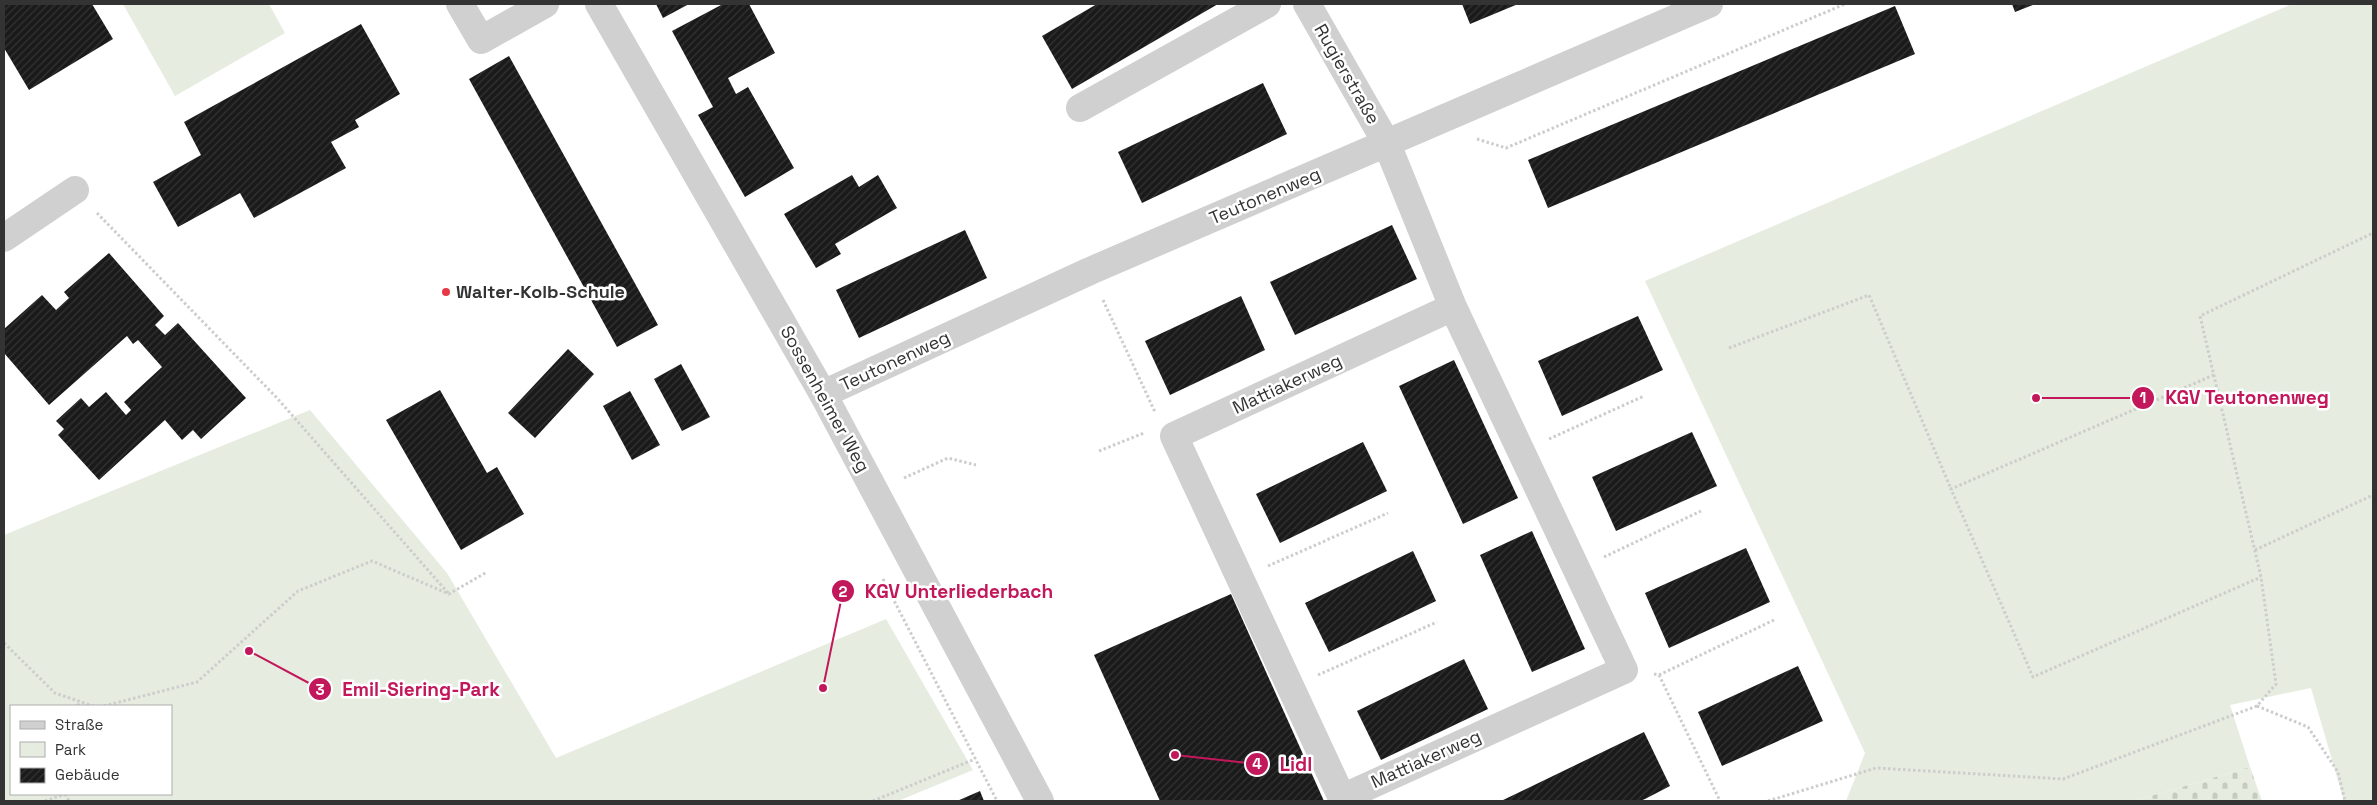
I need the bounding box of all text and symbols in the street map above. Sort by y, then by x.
street label: Rugierstraße [1309,20,1385,128]
street label: Teutonenweg [1206,162,1324,229]
place label: Walter-Kolb-Schule [456,280,625,303]
marker: Walter-Kolb-Schule [440,286,452,298]
street label: Sossenheimer Weg [776,321,875,476]
street label: Teutonenweg [836,325,953,396]
street label: Mattiakerweg [1229,348,1345,419]
callout: KGV Teutonenweg [2130,381,2339,415]
text: KGV Teutonenweg [2165,385,2329,410]
text: 1 [2140,388,2146,407]
callout: KGV Unterliederbach [830,574,1064,608]
text: KGV Unterliederbach [865,579,1053,604]
text: 2 [839,582,848,601]
callout: Emil-Siering-Park [307,672,510,706]
text: Emil-Siering-Park [342,677,500,702]
text: 3 [315,680,325,699]
legend [10,705,172,795]
text: Straße [55,715,104,734]
street label: Mattiakerweg [1367,724,1484,793]
text: Park [55,740,86,759]
callout: Lidl [1245,747,1322,781]
text: Lidl [1280,752,1312,777]
text: 4 [1252,754,1262,773]
text: Gebäude [55,765,120,784]

